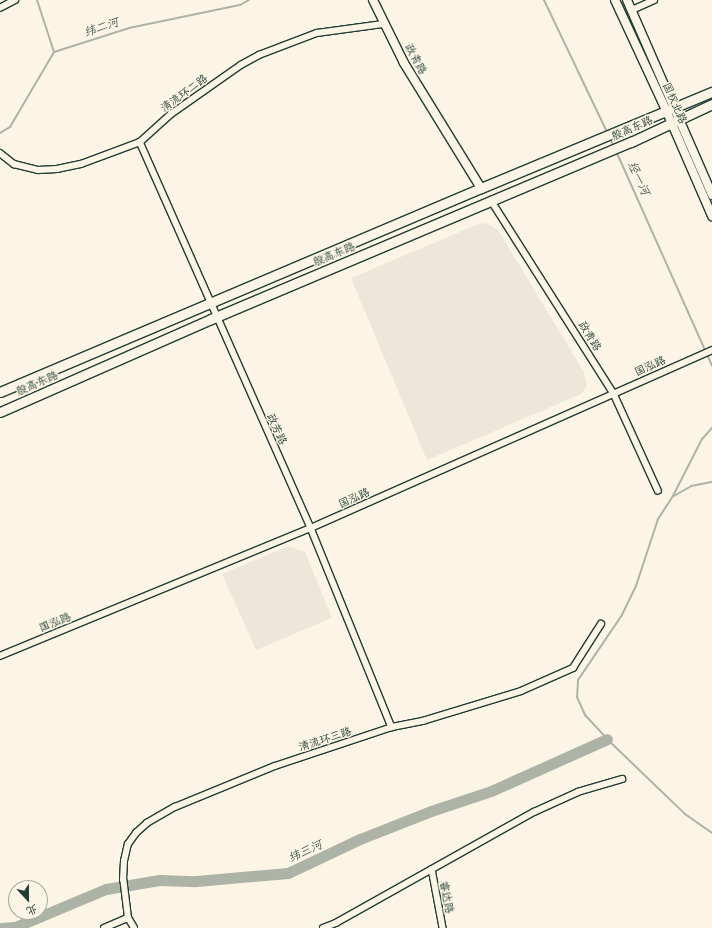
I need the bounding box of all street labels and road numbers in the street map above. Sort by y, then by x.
street label: 政青路 [402,41,430,77]
street label: 清流环二路 [158,71,210,115]
street label: 国权北路 [660,80,690,126]
street label: 殷高东路 [609,113,655,143]
street label: 殷高东路 [311,239,357,269]
street label: 政青路 [576,319,604,353]
street label: 国泓路 [632,353,668,379]
street label: 殷高东路 [14,368,60,398]
street label: 政芳路 [264,411,290,447]
street label: 国泓路 [336,485,372,511]
street label: 国泓路 [37,610,73,634]
street label: 清流环三路 [297,724,353,754]
street label: 睿达路 [437,880,457,914]

